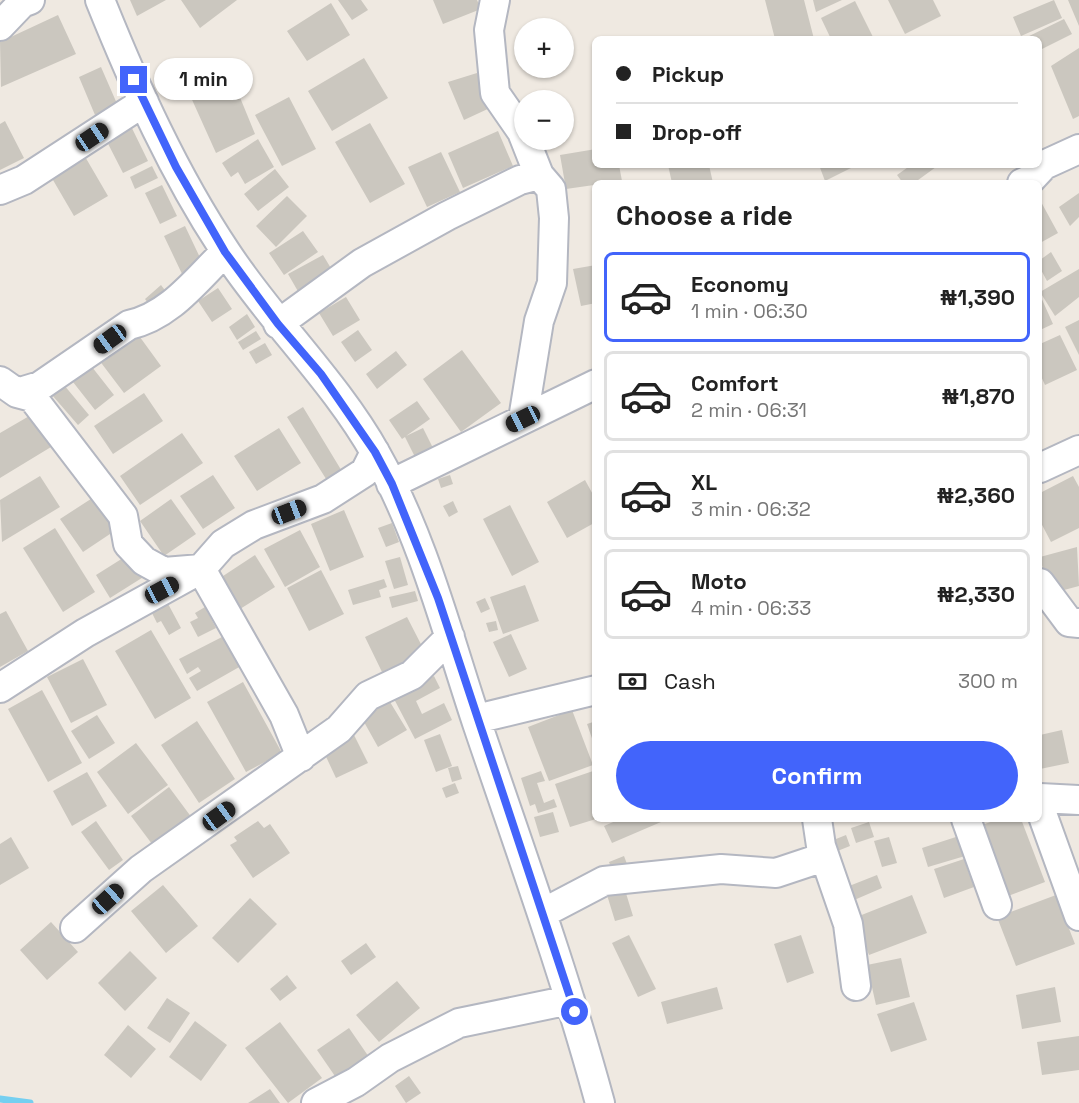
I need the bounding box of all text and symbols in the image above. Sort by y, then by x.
map controls [514,18,574,150]
button: + [514,18,574,78]
callout: 1 min [155,59,254,101]
text: Pickup [652,60,724,88]
route end [120,66,147,93]
text: 1 min [179,66,228,92]
button: − [514,90,574,150]
text: Drop-off [652,118,742,146]
car [72,119,112,155]
text: Choose a ride [616,198,793,233]
icon: car [619,270,673,324]
text: Economy [691,270,789,298]
text: ₦1,390 [940,283,1015,311]
text: 1 min · 06:30 [691,298,808,324]
car [90,321,130,357]
icon: car [619,369,673,423]
text: Comfort [691,369,779,397]
text: ₦1,870 [942,382,1015,410]
text: 2 min · 06:31 [691,397,807,423]
car [503,403,543,435]
icon: car [619,468,673,522]
text: XL [691,468,717,496]
text: ₦2,360 [937,481,1015,509]
text: 3 min · 06:32 [691,496,811,522]
car [269,497,309,527]
icon: car [619,567,673,621]
text: Moto [691,567,747,595]
car [142,574,182,606]
text: ₦2,330 [937,580,1015,608]
text: 4 min · 06:33 [691,595,811,621]
icon: cash [616,665,649,698]
text: Cash [664,667,716,695]
text: 300 m [958,668,1018,694]
button: Confirm [616,741,1018,810]
car [199,798,239,834]
car [89,880,127,918]
route start [561,998,588,1025]

